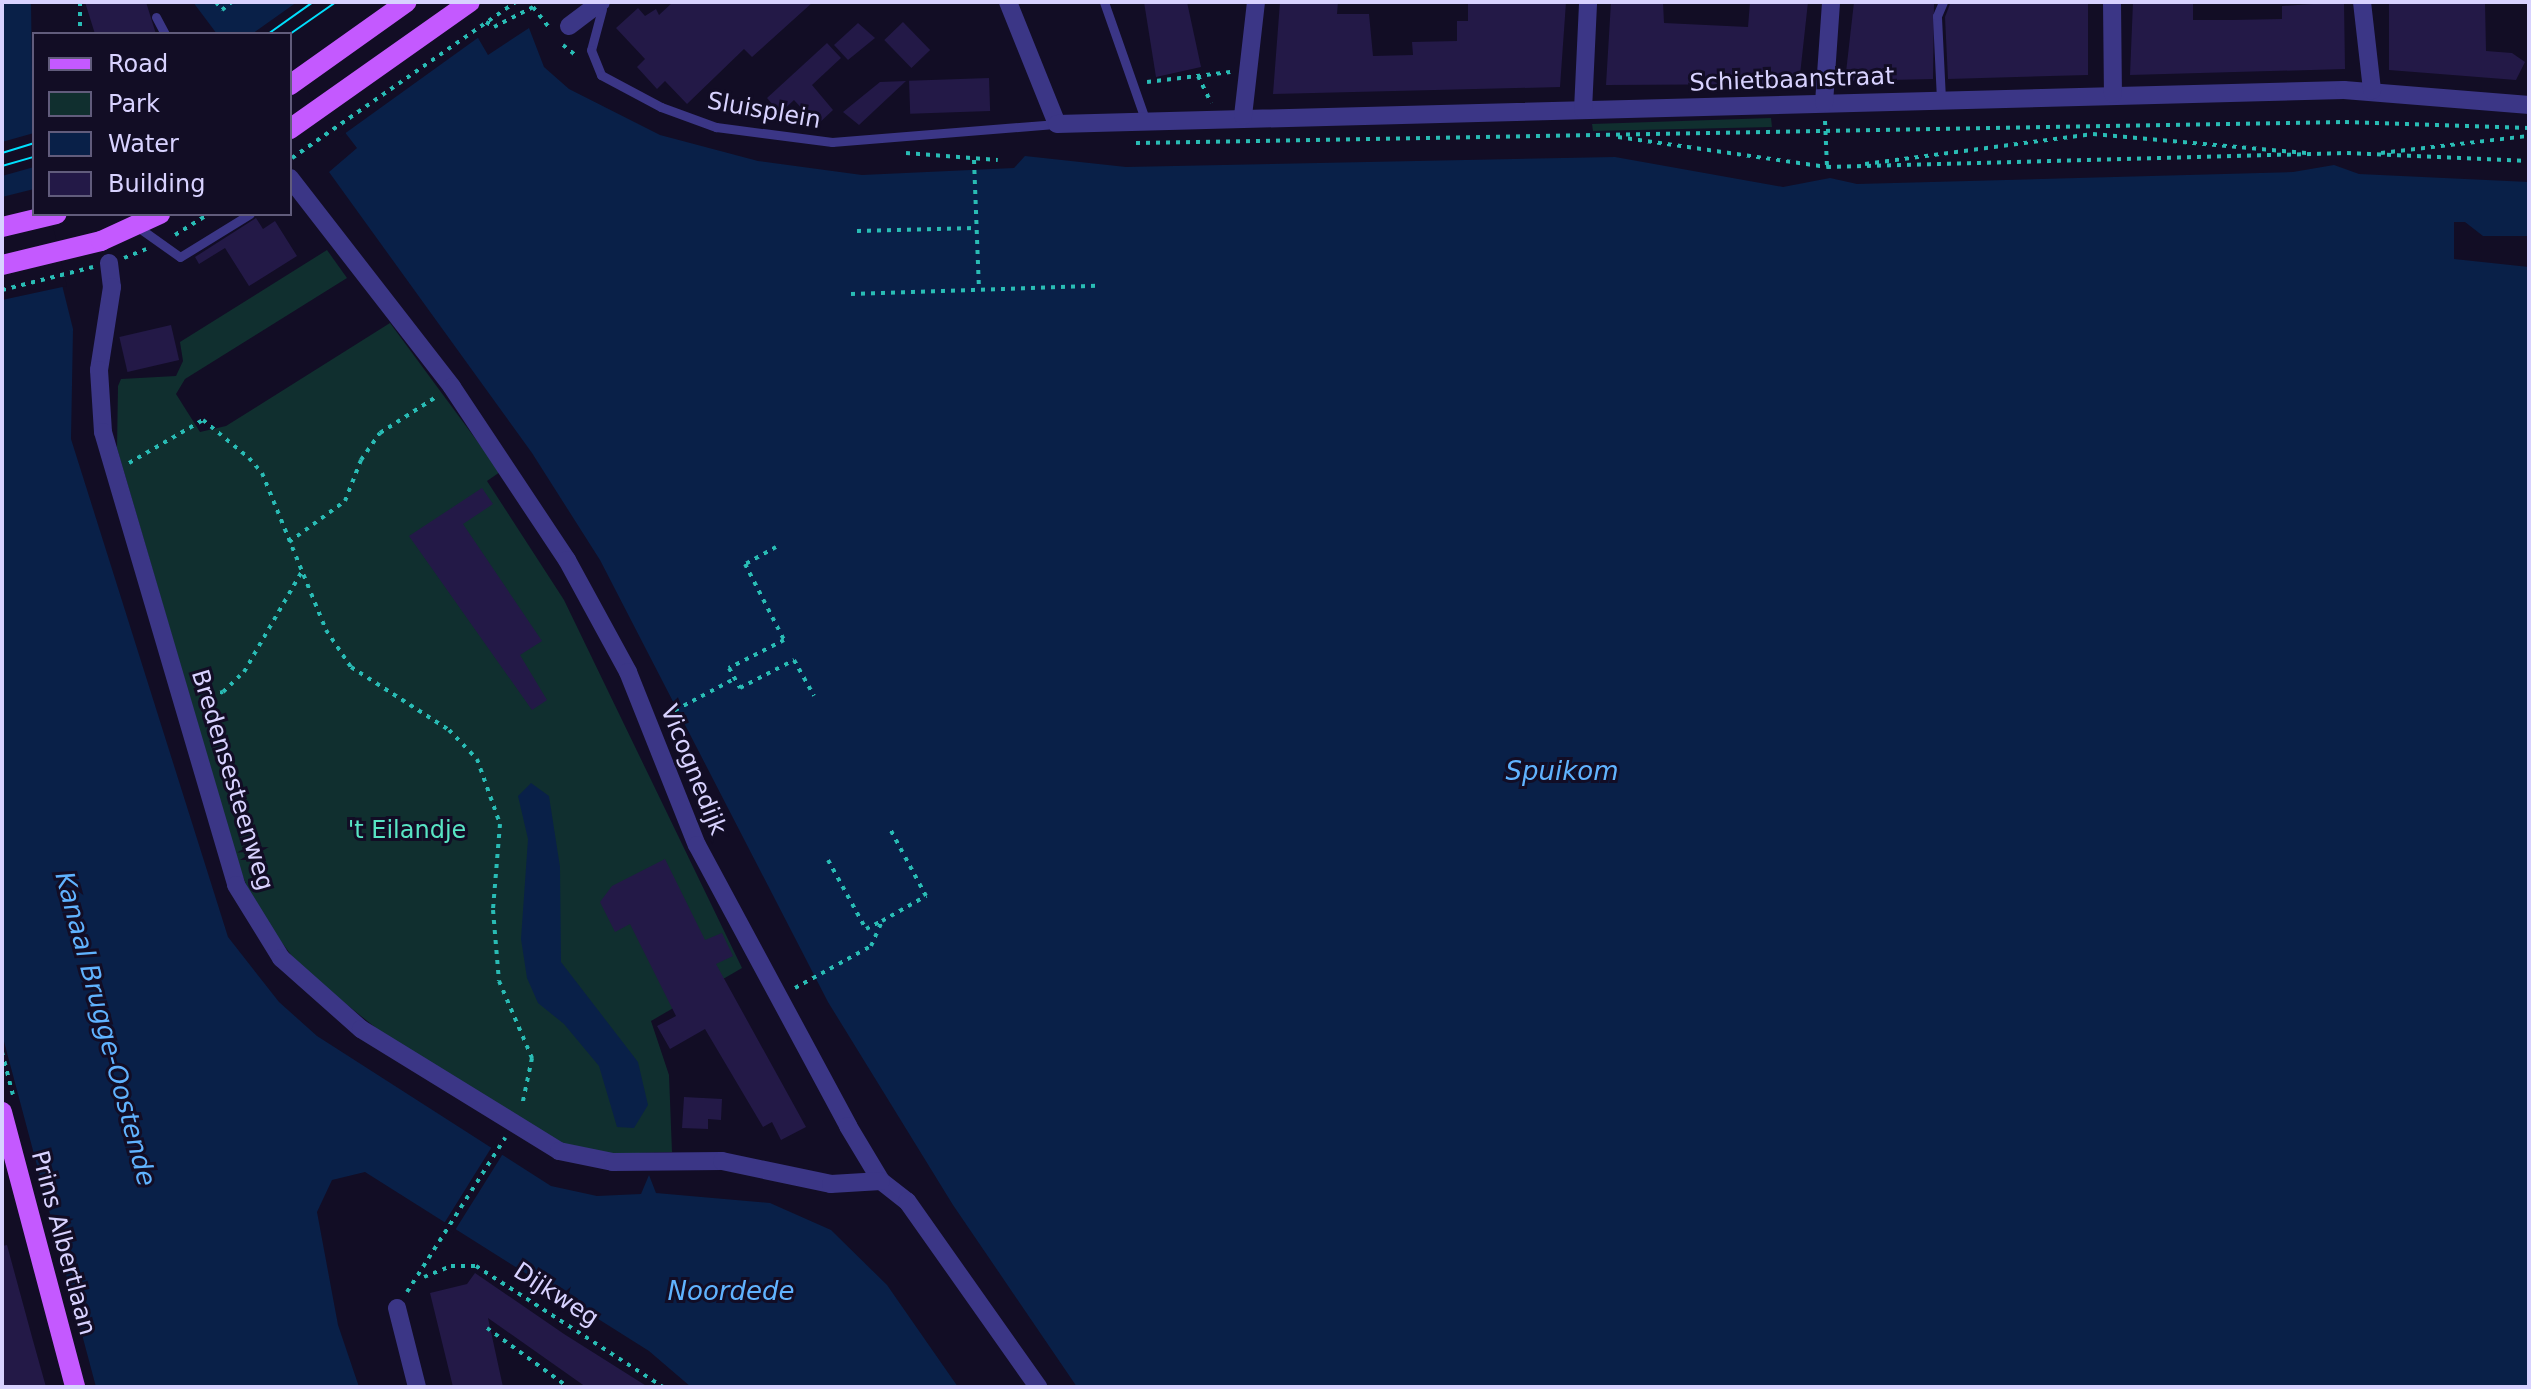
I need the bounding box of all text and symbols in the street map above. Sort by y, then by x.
legend [32,32,292,216]
text: Road [108,50,168,78]
street label: Schietbaanstraat [1689,62,1895,98]
street label: Sluisplein [705,87,823,135]
text: Park [108,90,160,118]
text: Water [108,130,179,158]
text: Building [108,170,205,198]
street label: Bredensesteenweg [185,666,279,894]
street label: Vicognedijk [654,701,732,839]
water label: Spuikom [1505,756,1619,788]
park label: 't Eilandje [348,817,466,845]
water label: Kanaal Brugge-Oostende [48,868,162,1190]
street label: Prins Albertlaan [25,1148,101,1338]
street label: Dijkweg [508,1257,604,1333]
water label: Noordede [668,1276,794,1308]

